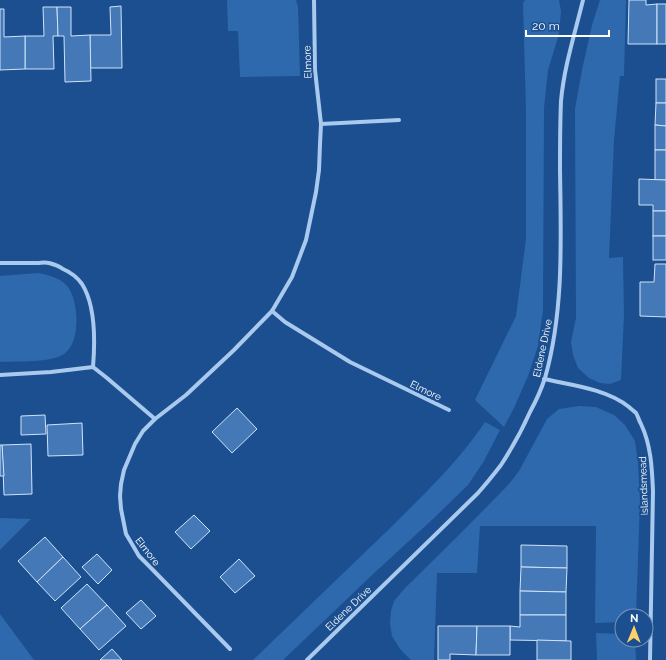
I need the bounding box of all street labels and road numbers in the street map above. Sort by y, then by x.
street label: Elmore [301,45,314,79]
street label: Eldene Drive [531,318,554,378]
street label: Elmore [408,378,443,403]
street label: Islandsmead [637,456,650,516]
street label: Elmore [133,535,162,568]
street label: Eldene Drive [323,584,373,633]

